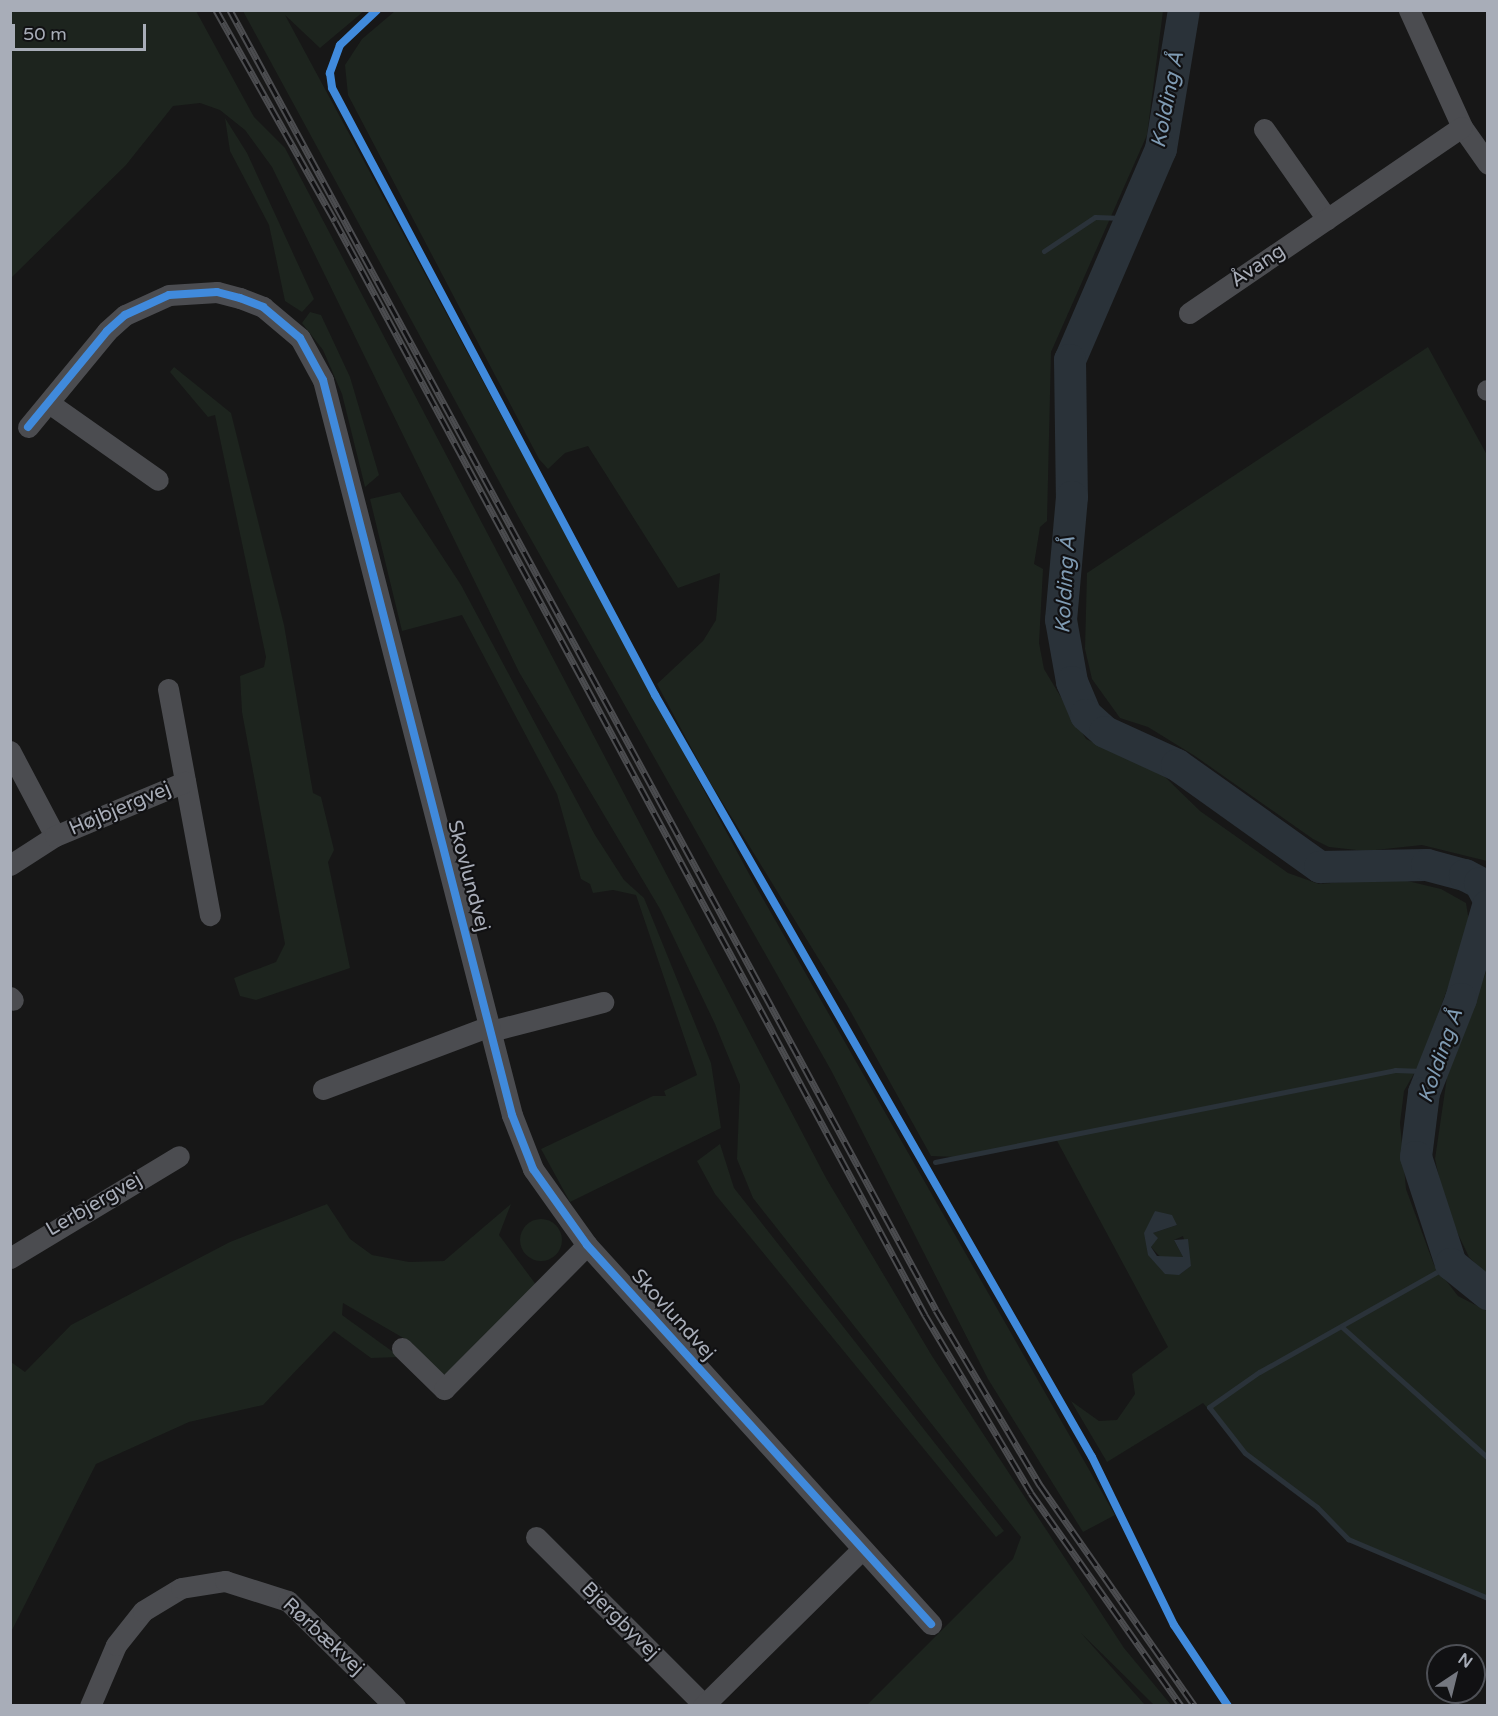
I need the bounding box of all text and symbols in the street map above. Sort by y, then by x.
scale bar [15,12,148,50]
text: 50 m [23,23,67,45]
water label: Kolding Å [1146,50,1190,150]
street label: Åvang [1226,239,1290,293]
water label: Kolding Å [1051,536,1081,634]
street label: Højbjergvej [66,777,174,841]
street label: Skovlundvej [442,818,494,934]
water label: Kolding Å [1413,1006,1469,1106]
street label: Lerbjergvej [42,1168,146,1242]
street label: Skovlundvej [626,1264,720,1366]
street label: Bjergbyvej [576,1577,664,1665]
street label: Rørbækvej [277,1593,369,1681]
north arrow [1426,1644,1486,1704]
text: N [1454,1649,1476,1673]

